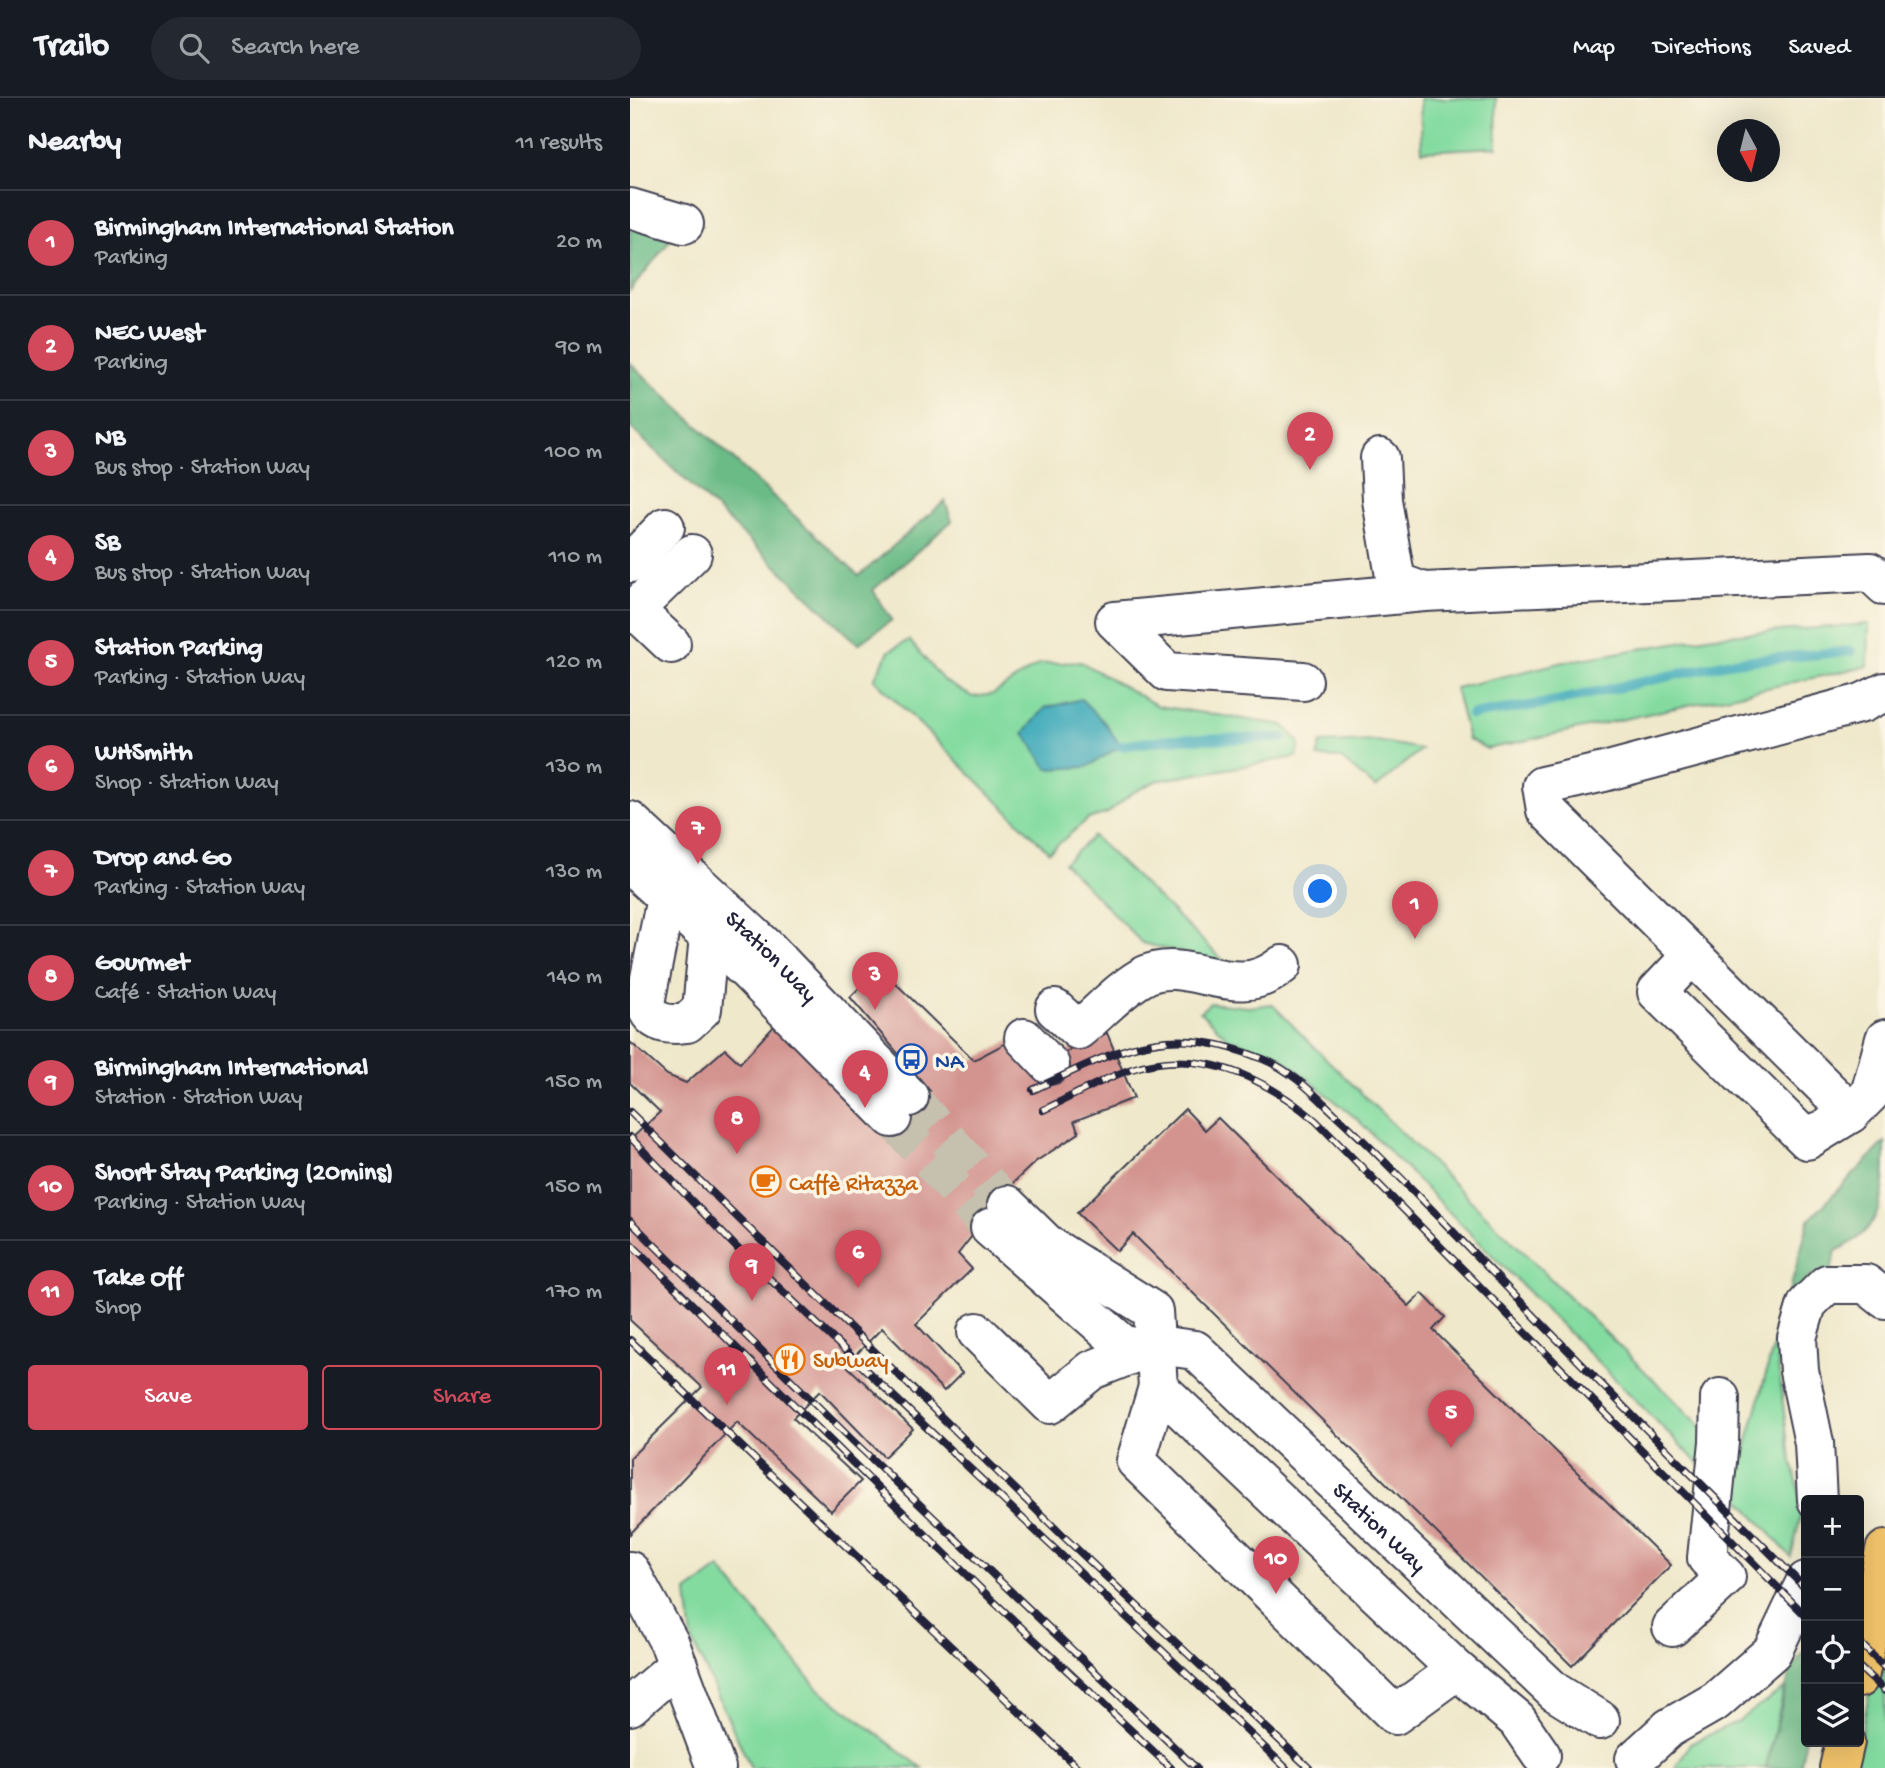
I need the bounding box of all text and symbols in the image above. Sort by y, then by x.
search box [151,17,641,80]
text: Trailo [35,29,109,67]
icon: search [175,29,213,67]
text: Search here [231,33,359,64]
text: Map [1573,34,1615,63]
text: Directions [1653,34,1751,63]
text: Saved [1789,34,1850,63]
north arrow [1717,119,1780,182]
text: Nearby [28,126,121,161]
text: 11 results [516,130,602,157]
text: Birmingham International Station [95,214,454,245]
text: 1 [46,229,56,256]
text: 20 m [556,229,602,256]
text: Parking [95,245,168,272]
text: NEC West [95,319,204,350]
text: 2 [45,334,57,361]
text: 90 m [556,334,602,361]
text: Parking [95,350,168,377]
pin: 2 [1287,412,1333,470]
text: NB [95,424,125,455]
text: 3 [45,439,57,466]
text: 100 m [545,439,602,466]
text: Bus stop · Station Way [95,455,310,482]
text: SB [95,529,120,560]
text: 4 [46,544,56,571]
text: 110 m [549,544,602,571]
text: Bus stop · Station Way [95,560,310,587]
text: Station Parking [95,634,263,665]
text: 5 [45,649,57,676]
text: 120 m [547,649,602,676]
text: Parking · Station Way [95,665,305,692]
text: WHSmith [95,739,193,770]
text: 6 [45,754,57,781]
text: 130 m [546,754,602,781]
text: Shop · Station Way [95,770,279,797]
pin: 7 [675,806,721,864]
text: Drop and Go [95,844,232,875]
text: 7 [45,859,57,886]
text: 130 m [546,859,602,886]
your location [1303,874,1337,908]
text: Parking · Station Way [95,875,305,902]
pin: 1 [1392,881,1438,939]
street label: Station Way [718,906,822,1010]
text: Gourmet [95,949,189,980]
pin: 3 [852,952,898,1010]
text: 8 [45,964,57,991]
text: 140 m [547,964,602,991]
text: Café · Station Way [95,980,276,1007]
bus stop icon: NA [895,1043,929,1077]
pin: 4 [842,1050,888,1108]
place label: NA [935,1050,965,1077]
text: Birmingham International [95,1054,368,1085]
text: 9 [45,1069,57,1096]
text: 150 m [546,1069,602,1096]
text: Station · Station Way [95,1085,302,1112]
pin: 8 [714,1096,760,1154]
text: Short Stay Parking (20mins) [95,1159,393,1190]
cafe icon: Caffè Ritazza [749,1165,783,1199]
place label: Caffè Ritazza [789,1172,919,1199]
text: 10 [40,1174,62,1201]
text: 150 m [546,1174,602,1201]
text: Parking · Station Way [95,1190,305,1217]
pin: 6 [835,1230,881,1288]
pin: 9 [729,1243,775,1301]
text: Take Off [95,1264,182,1295]
text: 11 [42,1279,60,1306]
text: 170 m [546,1279,602,1306]
text: Shop [95,1295,141,1322]
restaurant icon: Subway [773,1342,807,1376]
pin: 11 [704,1347,750,1405]
place label: Subway [813,1349,889,1376]
button: Save [28,1365,308,1430]
button: Share [322,1365,602,1430]
pin: 5 [1428,1390,1474,1448]
street label: Station Way [1326,1478,1431,1580]
map controls [1801,1495,1864,1747]
button: + [1801,1495,1864,1558]
pin: 10 [1253,1536,1299,1594]
button: − [1801,1558,1864,1621]
button: locate [1801,1621,1864,1684]
button: layers [1801,1684,1864,1747]

